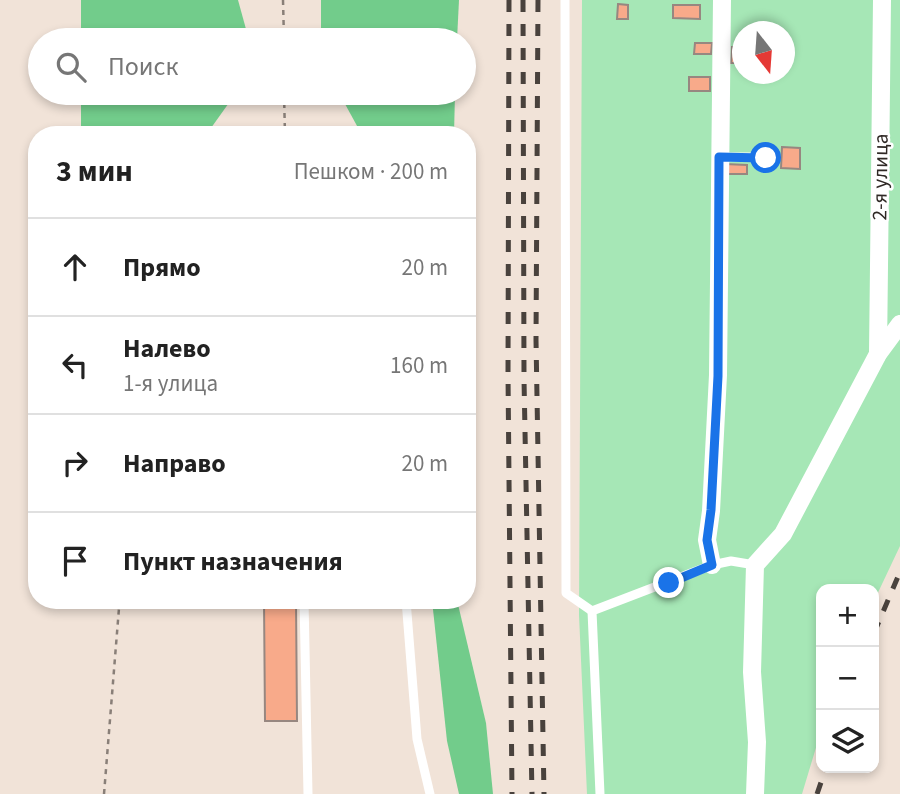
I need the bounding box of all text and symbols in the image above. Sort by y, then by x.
north arrow [732,21,795,84]
search box [28,28,476,105]
icon: search [52,48,90,86]
text: Поиск [108,48,178,85]
street label: 2-я улица [864,133,896,221]
route start [750,142,781,173]
text: 3 мин [56,150,133,193]
text: Пешком · 200 m [294,155,448,188]
icon: ahead [56,248,94,286]
text: Прямо [123,249,201,286]
text: 20 m [401,251,448,284]
text: Налево [123,330,211,367]
icon: left [56,346,94,384]
text: 160 m [390,349,448,382]
text: 1-я улица [123,367,218,400]
icon: right [56,444,94,482]
text: Направо [123,445,226,482]
text: 20 m [401,447,448,480]
icon: arrive [56,542,94,580]
text: Пункт назначения [123,543,343,580]
route end [653,567,684,598]
map controls [816,584,879,773]
button: + [816,584,879,647]
button: − [816,647,879,710]
button: layers [816,710,879,773]

